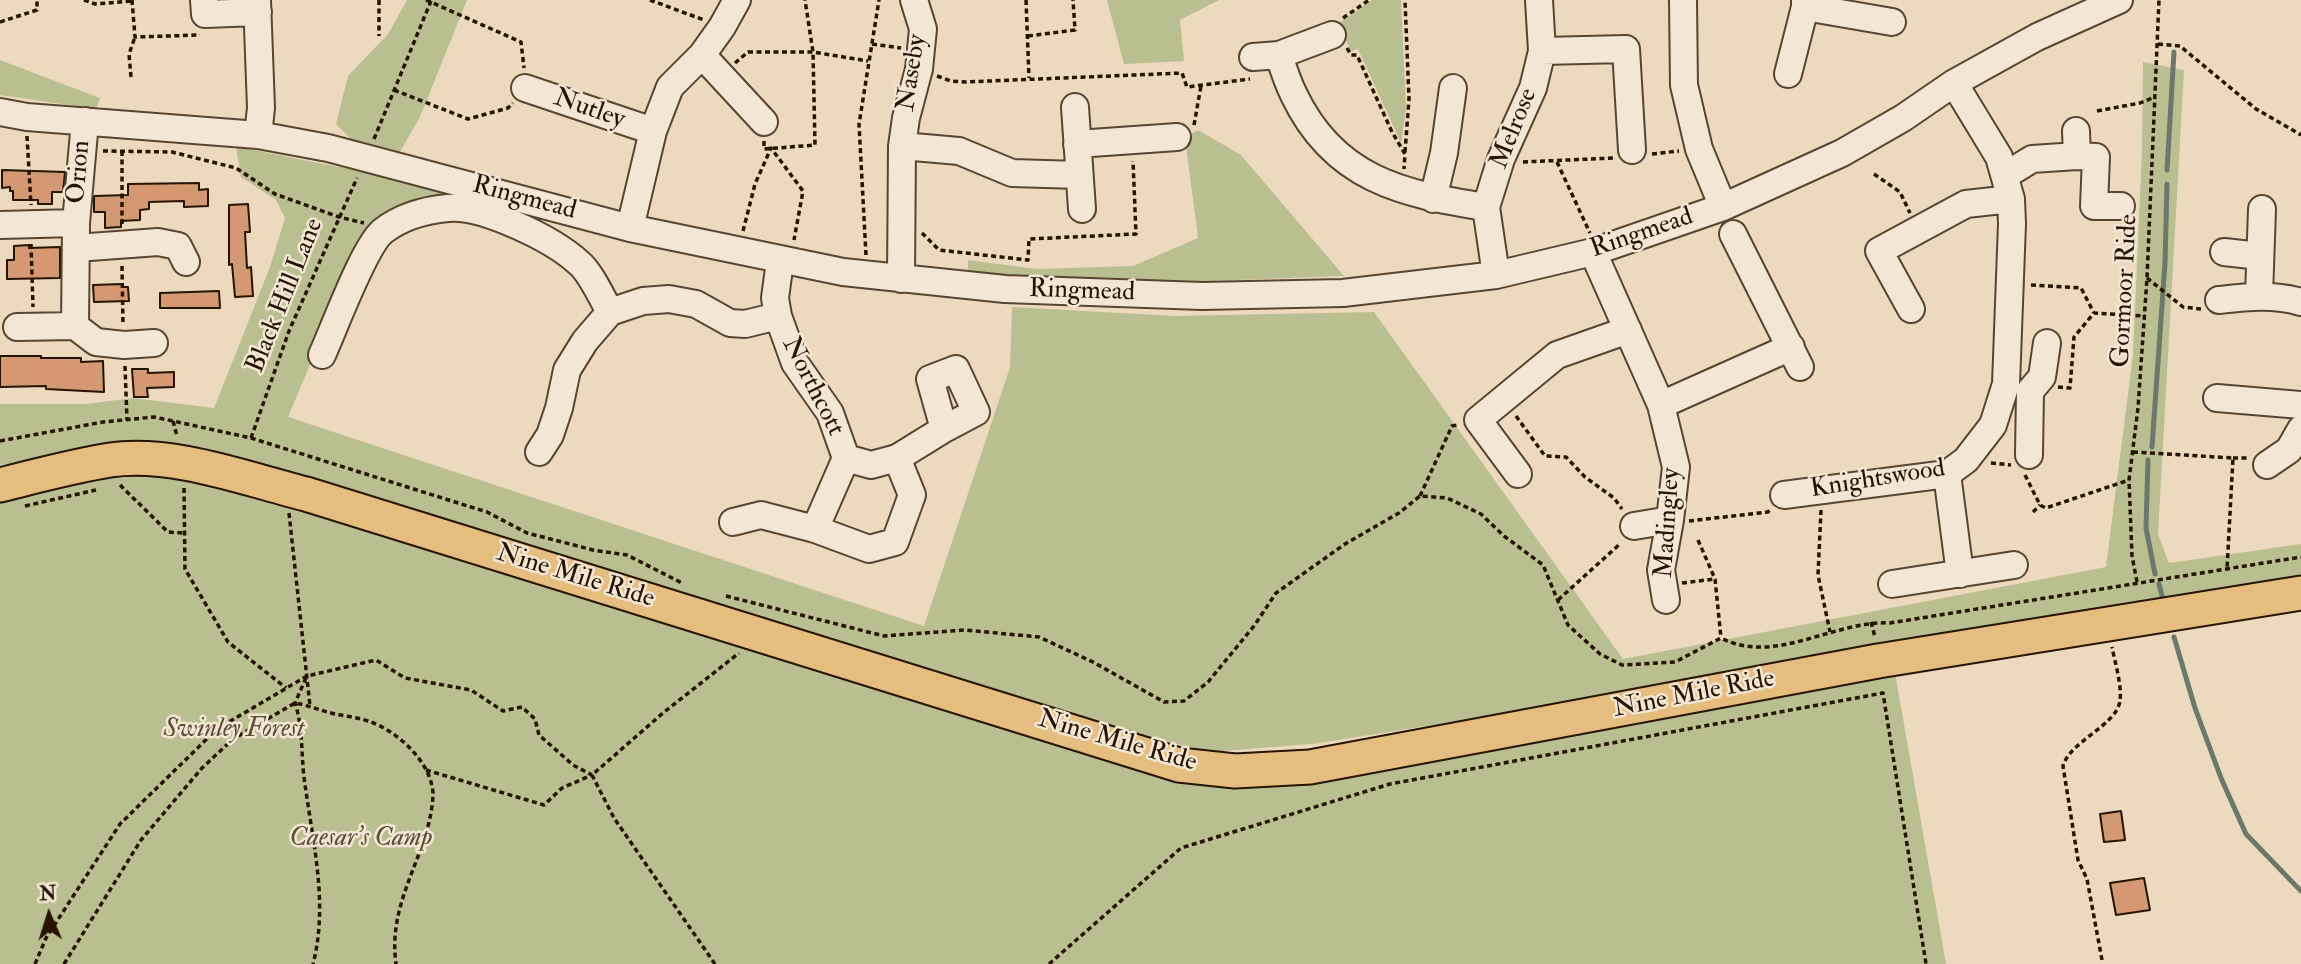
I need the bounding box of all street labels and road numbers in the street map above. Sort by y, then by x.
street label: Naseby [892,32,934,114]
street label: Nutley [549,83,629,137]
street label: Melrose [1485,84,1545,174]
street label: Orion [62,139,98,205]
street label: Ringmead [469,170,579,228]
street label: Ringmead [1587,202,1697,266]
street label: Black Hill Lane [241,214,331,378]
street label: Gormoor Ride [2106,214,2146,368]
street label: Ringmead [1028,275,1136,309]
street label: Northcott [774,332,850,442]
street label: Knightswood [1808,454,1948,506]
street label: Madingley [1650,467,1688,579]
street label: Nine Mile Ride [492,538,658,616]
street label: Nine Mile Ride [1611,664,1777,726]
street label: Nine Mile Ride [1034,704,1200,780]

